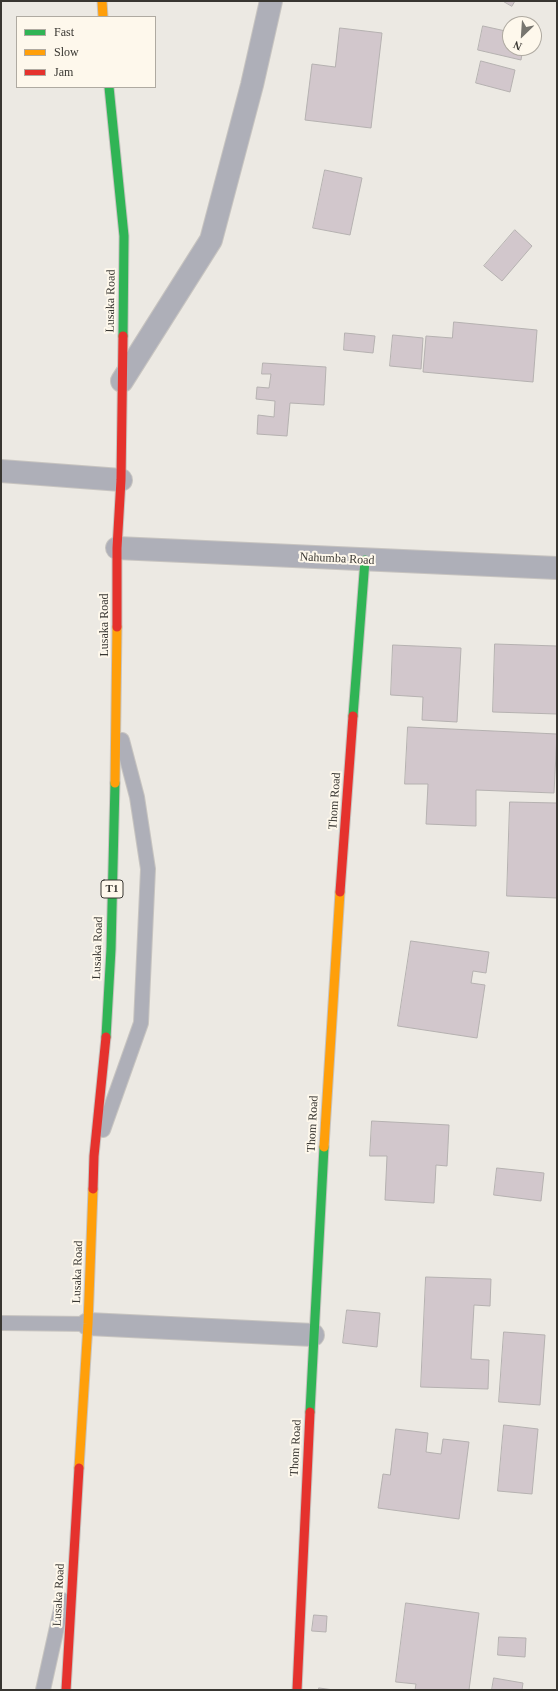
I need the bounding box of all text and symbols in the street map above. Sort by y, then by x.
legend [16,16,156,88]
north arrow [502,16,542,56]
text: Fast [54,25,74,39]
text: N [511,39,523,53]
text: Slow [54,45,79,59]
text: Jam [54,65,73,79]
street label: Lusaka Road [103,269,119,333]
street label: Nahumba Road [299,550,375,568]
street label: Lusaka Road [98,594,112,656]
street label: Thom Road [326,772,344,830]
road number: T1 [101,880,123,898]
street label: Lusaka Road [90,916,106,980]
street label: Thom Road [304,1095,322,1153]
street label: Lusaka Road [70,1240,86,1304]
street label: Thom Road [287,1419,305,1477]
street label: Lusaka Road [50,1563,68,1627]

